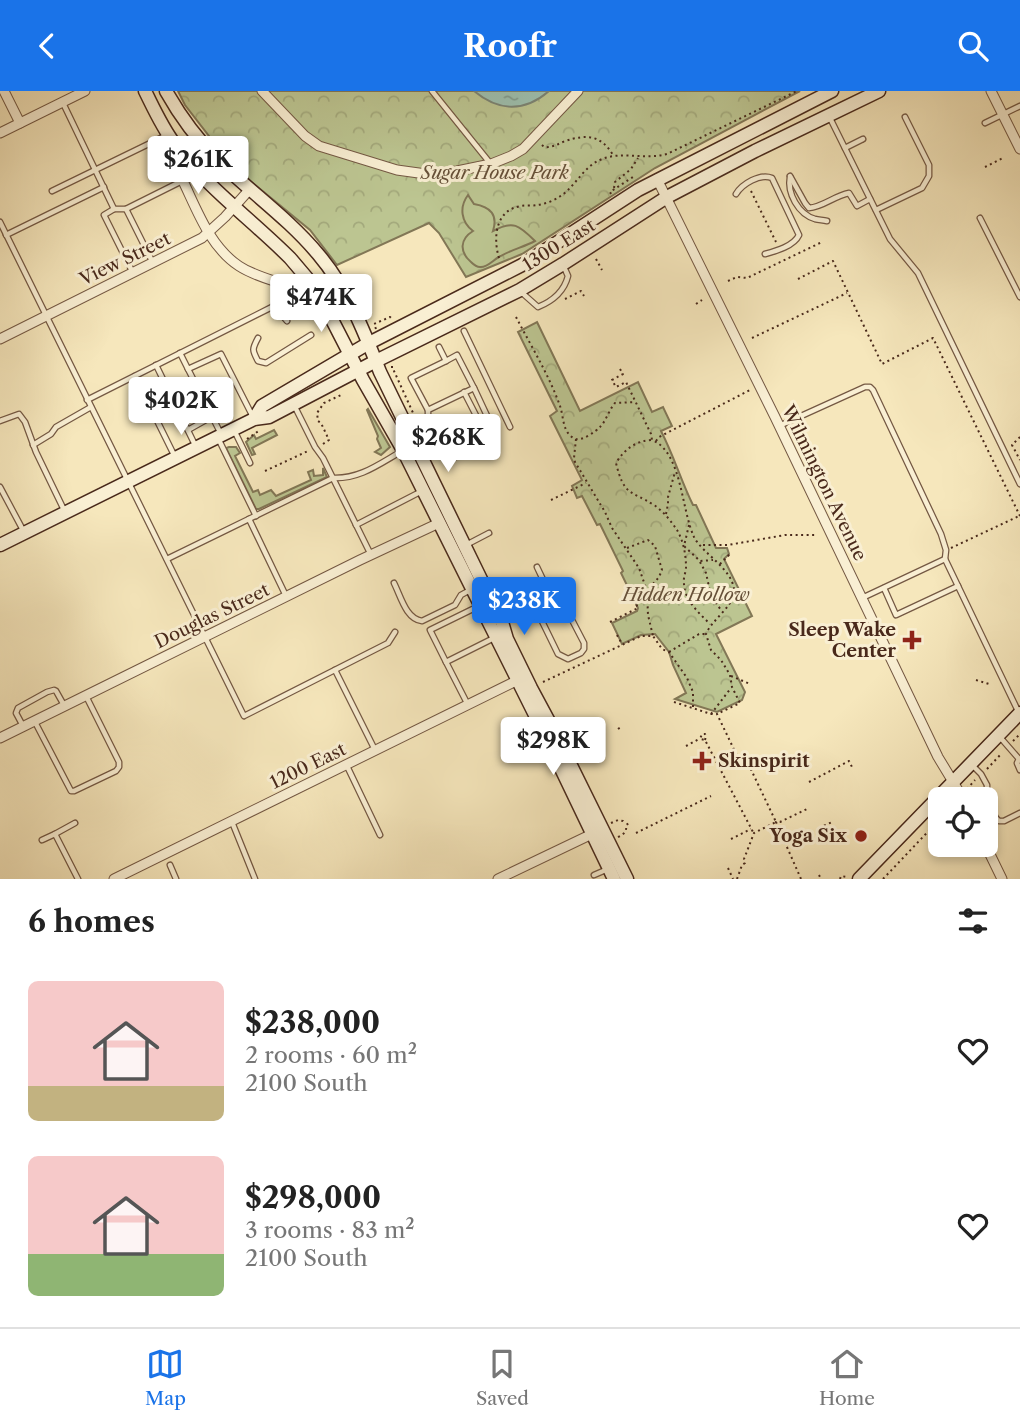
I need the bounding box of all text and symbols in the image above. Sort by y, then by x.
text: Roofr [463,26,557,65]
icon: back [28,27,66,65]
icon: search [954,27,992,65]
pin: $261K [149,137,247,196]
text: $261K [164,145,232,173]
park label: Sugar House Park [420,162,570,184]
street label: 1300 East [519,214,600,276]
street label: View Street [75,227,175,291]
pin: $474K [272,275,370,334]
text: $474K [286,283,356,311]
pin: $402K [132,377,230,437]
text: $402K [144,386,218,414]
street label: Wilmington Avenue [776,401,871,564]
pin: $268K [399,415,497,474]
text: $268K [412,423,484,451]
pin: $238K [475,577,573,637]
street label: Douglas Street [151,579,273,653]
park label: Hidden Hollow [620,584,750,606]
text: $238K [488,586,560,614]
place label: Sleep Wake Center [788,619,896,662]
marker: Sleep Wake Center [902,630,922,650]
pin: $298K [504,717,602,777]
text: $298K [517,726,589,754]
street label: 1200 East [267,738,350,794]
place label: Skinspirit [718,750,810,772]
marker: Skinspirit [692,751,712,771]
map controls [928,787,998,857]
button: locate [928,787,998,857]
place label: Yoga Six [769,825,847,847]
marker: Yoga Six [853,828,869,844]
icon: filters [954,902,992,940]
text: 6 homes [28,903,155,940]
text: $238,000 [245,1004,380,1041]
icon: home [84,1009,168,1093]
icon: heart [954,1032,992,1070]
text: 2 rooms · 60 m² [245,1041,417,1069]
text: 2100 South [245,1069,368,1097]
text: $298,000 [245,1179,381,1216]
icon: home [84,1184,168,1268]
icon: heart [954,1207,992,1245]
text: 3 rooms · 83 m² [245,1216,415,1244]
text: 2100 South [245,1244,368,1272]
tab: Map [145,1345,186,1410]
tab: Saved [476,1345,529,1410]
tab: Home [819,1345,875,1410]

